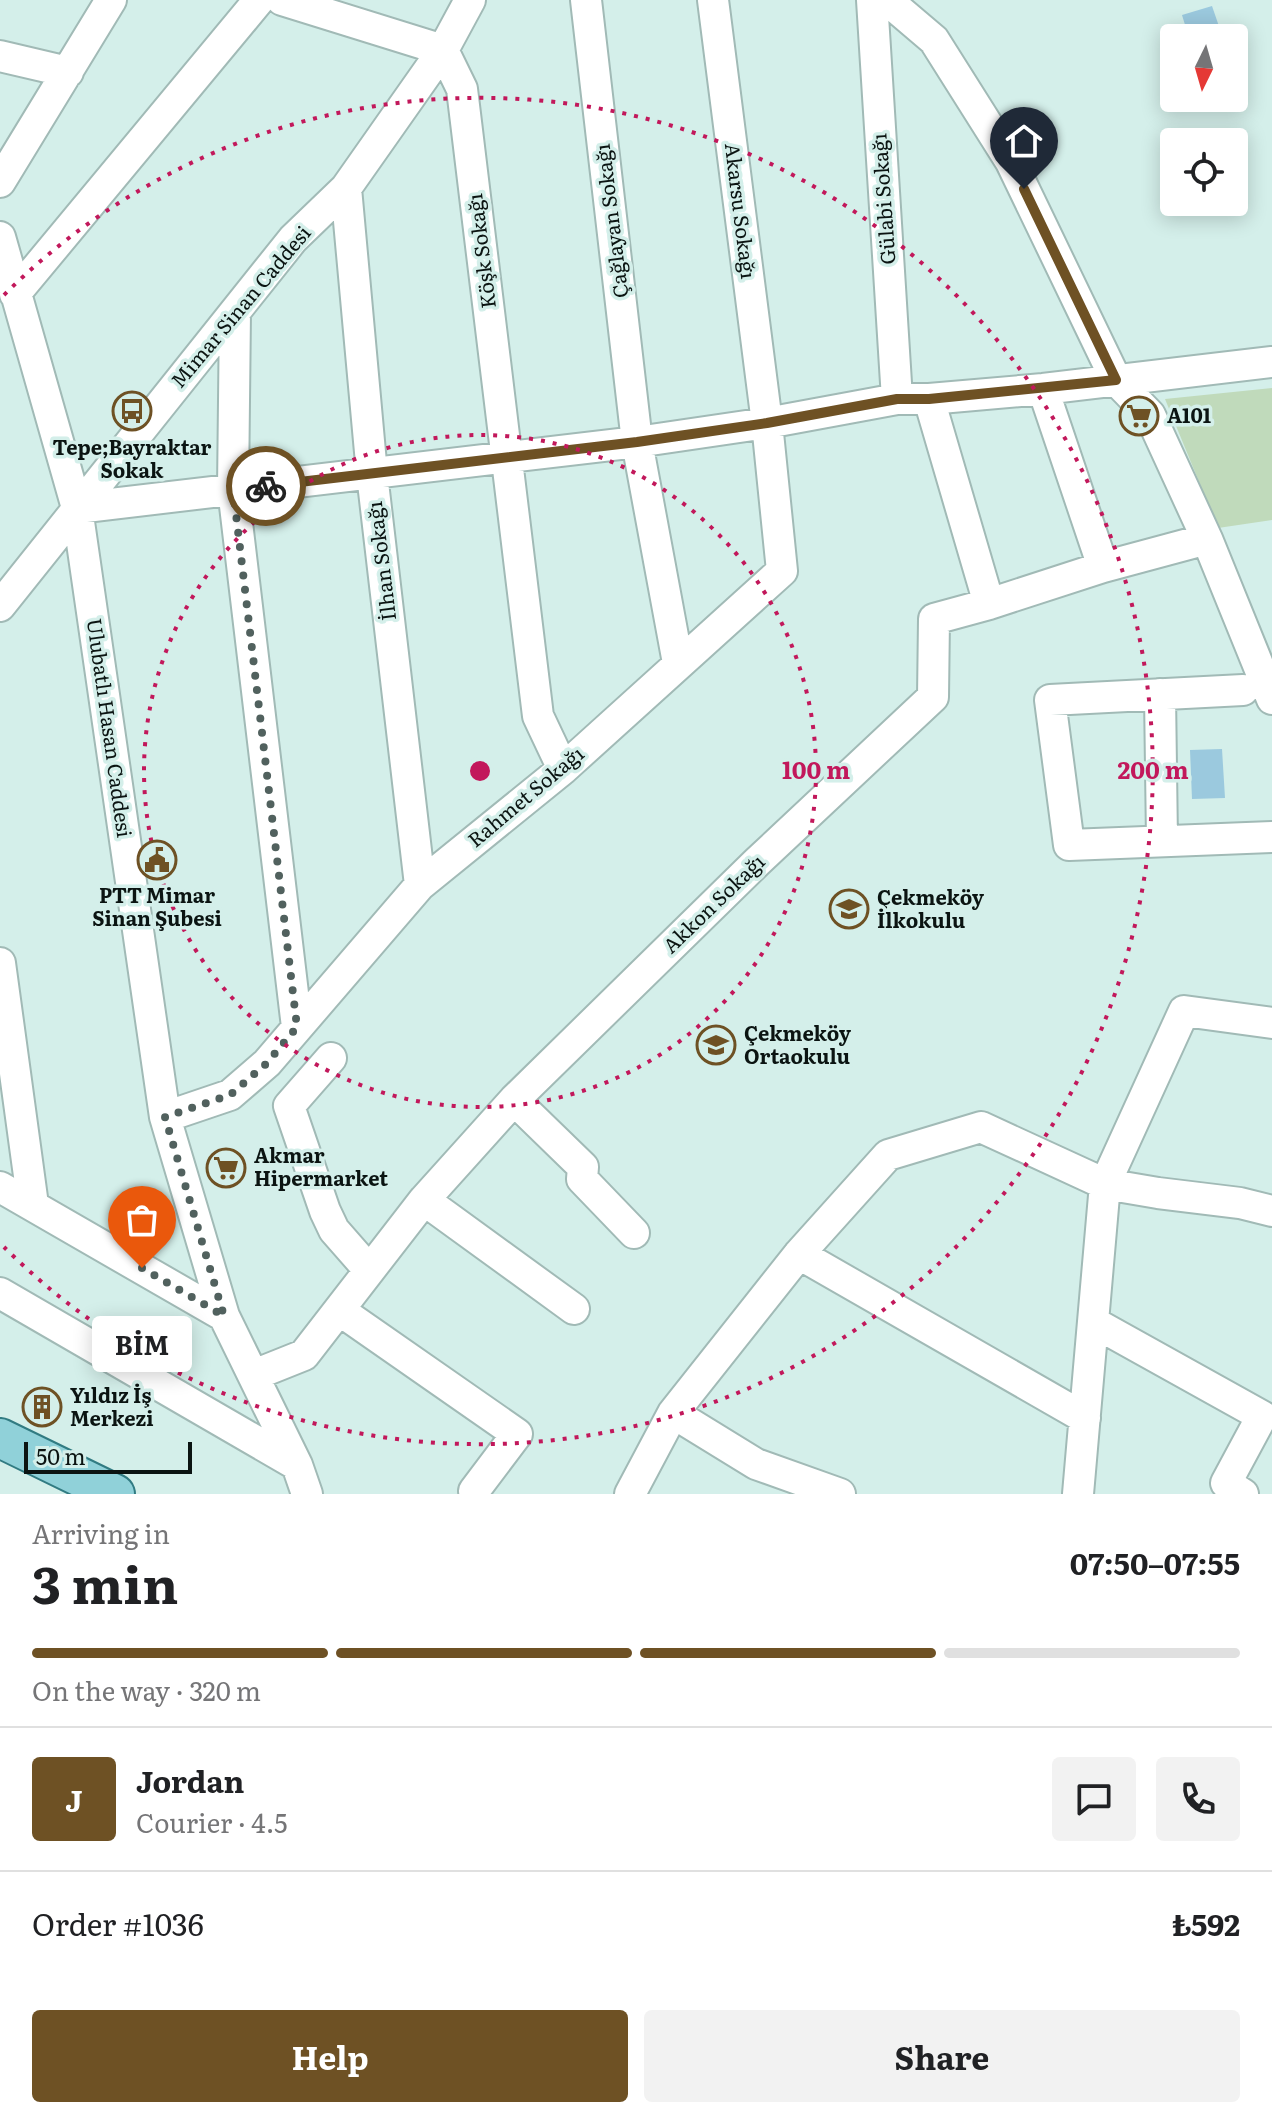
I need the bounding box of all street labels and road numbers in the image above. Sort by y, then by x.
street label: Gülabi Sokağı [862,132,902,266]
street label: Akarsu Sokağı [719,141,765,281]
street label: Çağlayan Sokağı [586,142,634,300]
street label: Köşk Sokağı [458,192,502,310]
street label: Mimar Sinan Caddesi [162,218,317,393]
street label: İlhan Sokağı [358,499,402,623]
street label: Ulubatlı Hasan Caddesi [81,616,141,840]
street label: Rahmet Sokağı [460,738,590,853]
street label: Akkon Sokağı [655,846,771,959]

